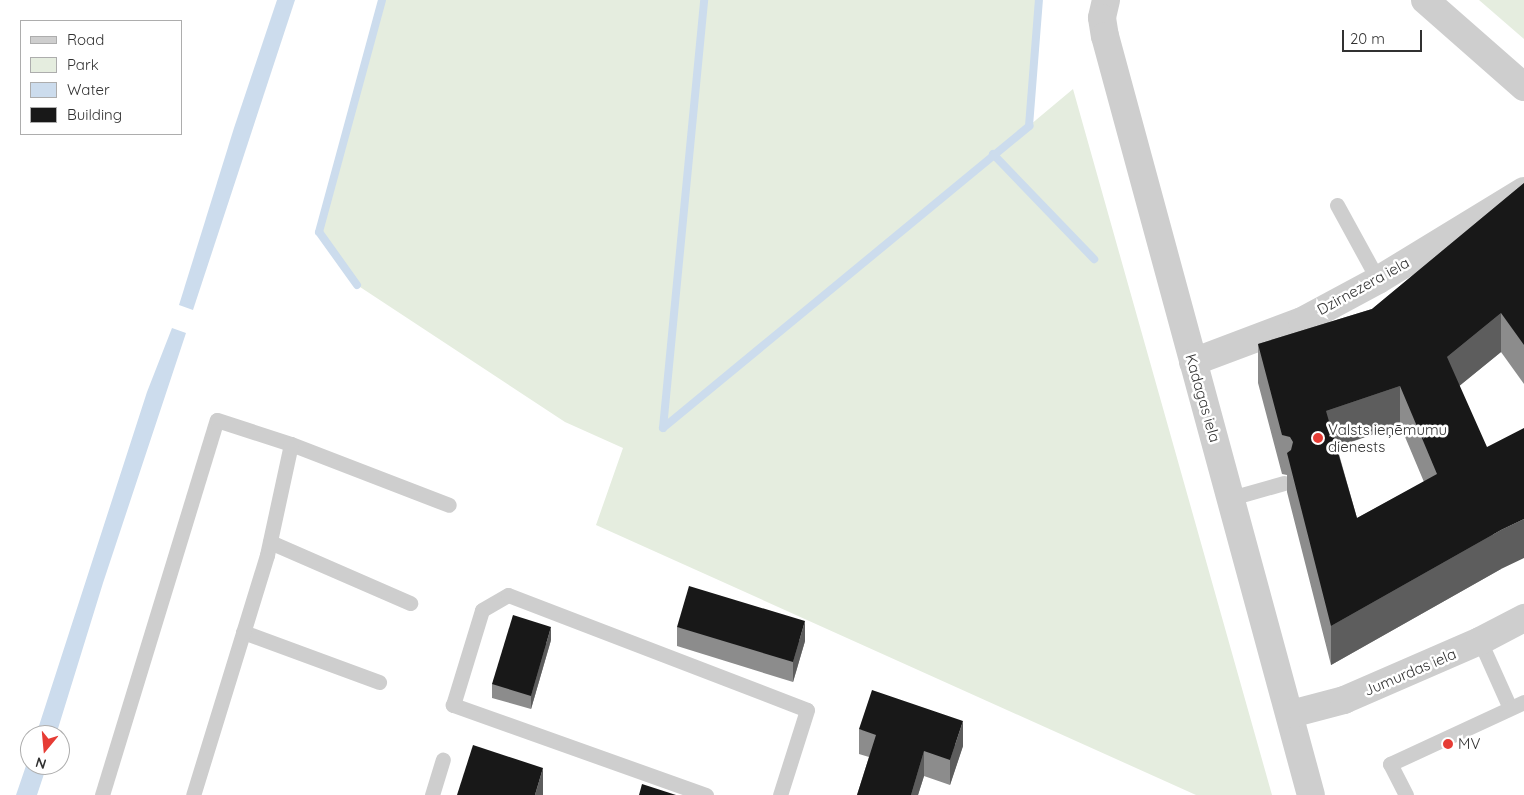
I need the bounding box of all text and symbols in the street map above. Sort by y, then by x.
legend [20,20,182,135]
scale bar [1344,20,1424,52]
text: 20 m [1350,29,1385,48]
text: Road [67,30,104,49]
text: Park [67,55,99,74]
text: Water [67,80,110,99]
text: Building [67,105,122,124]
street label: Dzirnezera iela [1314,253,1412,319]
street label: Kadagas iela [1182,352,1224,444]
place label: Valsts ieņēmumu dienests [1328,420,1447,455]
marker: Valsts ieņēmumu dienests [1312,432,1324,444]
street label: Jumurdas iela [1361,645,1459,699]
north arrow [20,725,70,775]
place label: MV [1458,735,1480,753]
marker: MV [1442,738,1454,750]
text: N [33,753,48,774]

